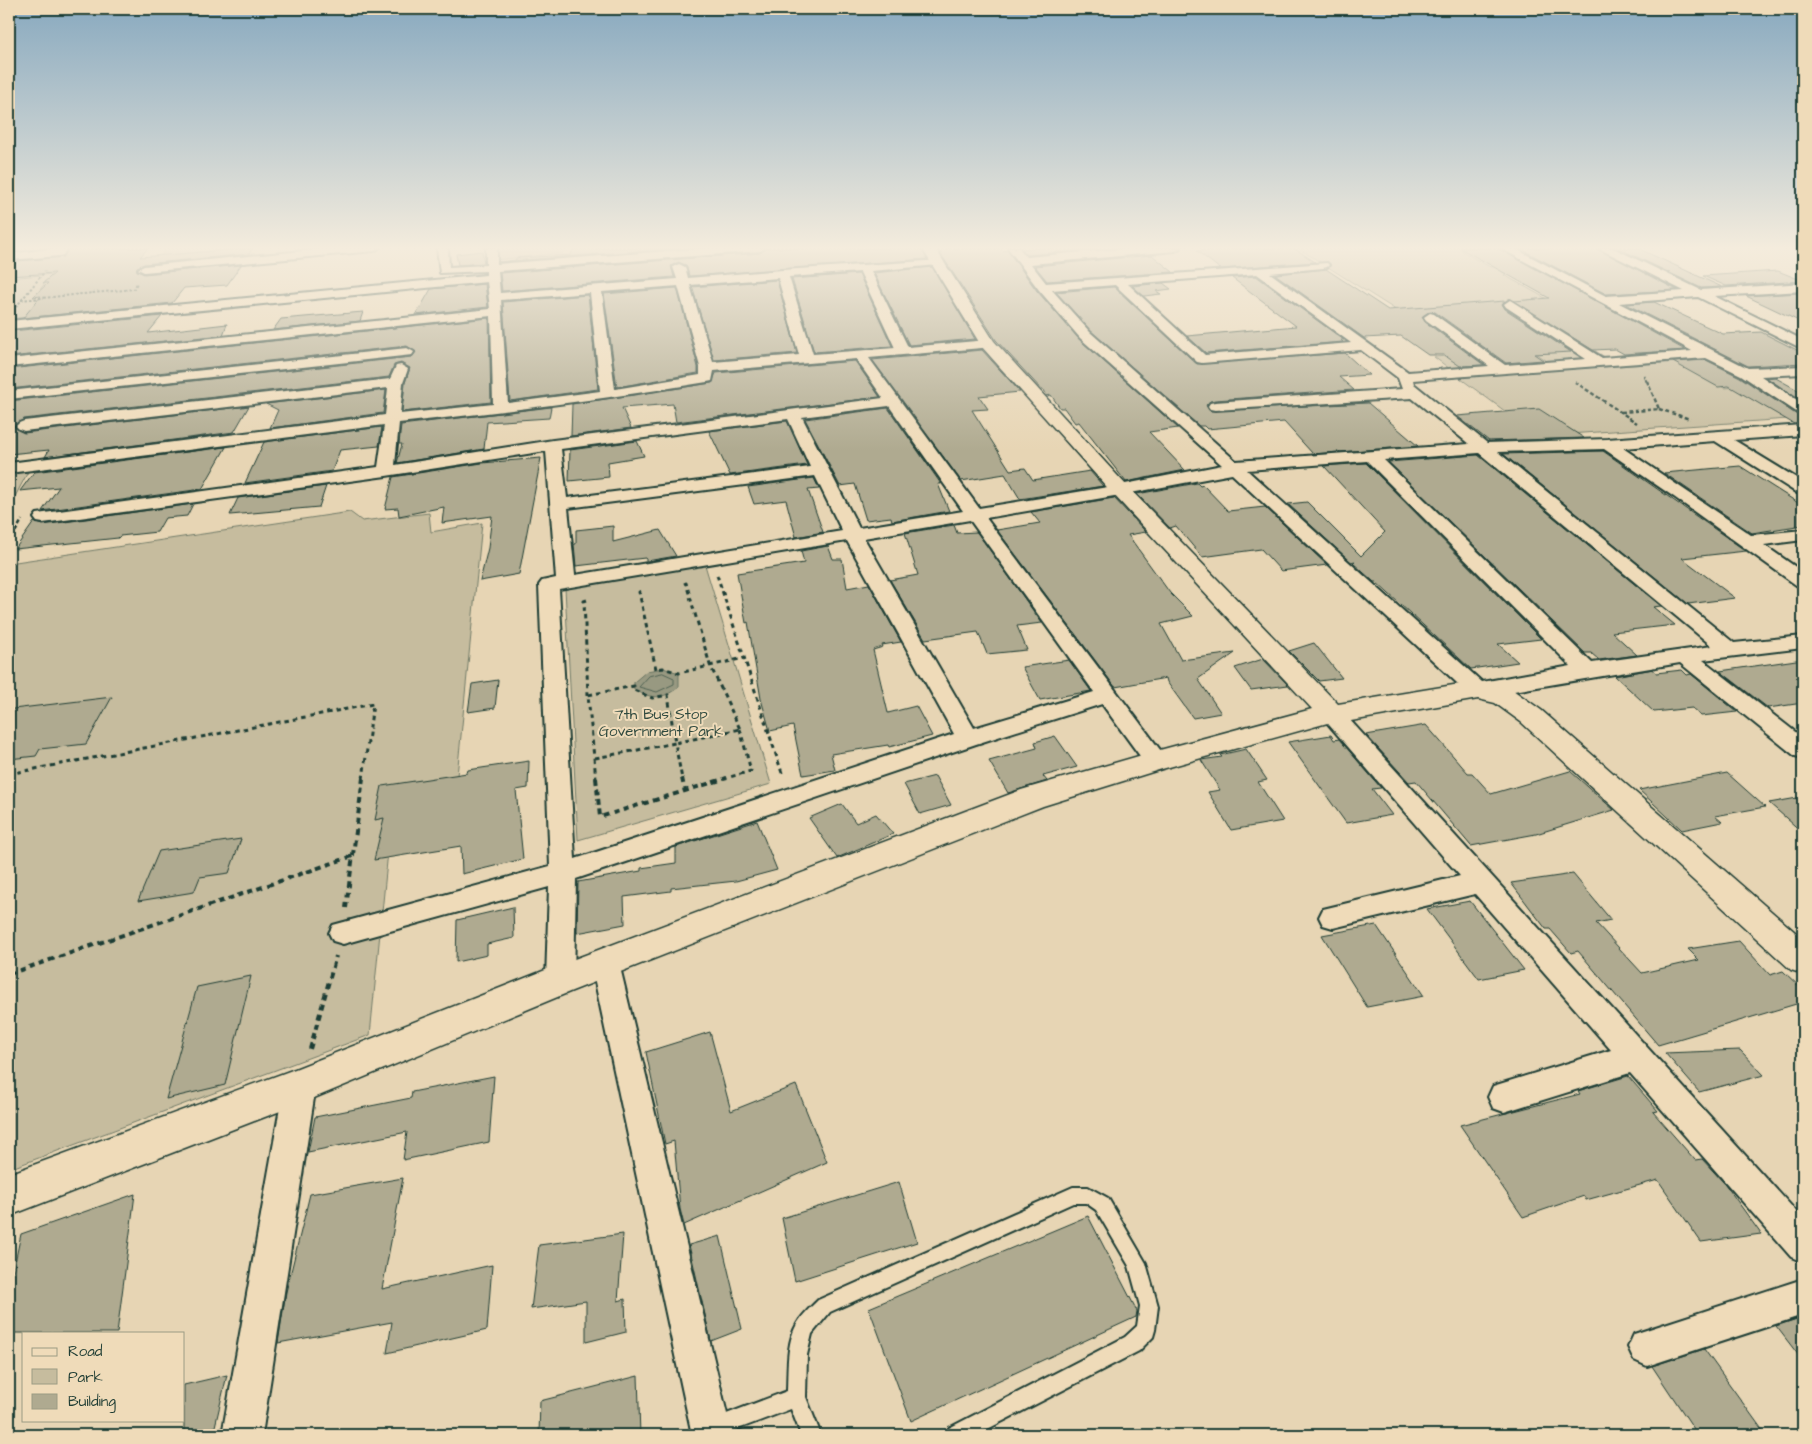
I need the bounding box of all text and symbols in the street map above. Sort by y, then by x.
park label: 7th Bus Stop Government Park [599,704,723,742]
legend [22,1332,185,1422]
text: Road [68,1341,103,1362]
text: Park [68,1367,103,1388]
text: Building [68,1391,116,1413]

